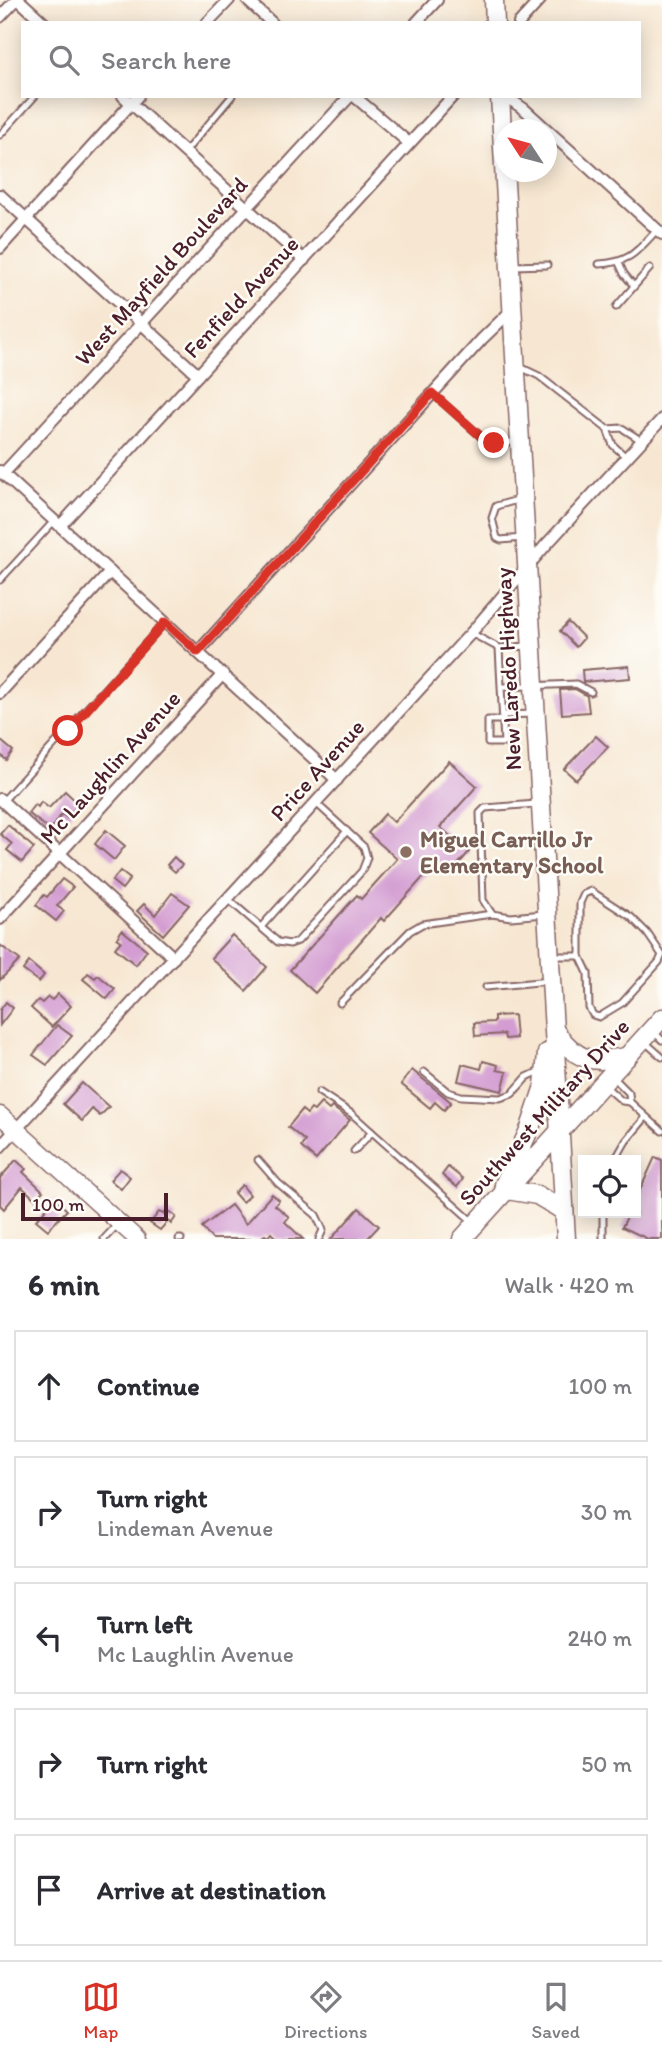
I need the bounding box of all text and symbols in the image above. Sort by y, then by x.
search box [21,21,641,98]
icon: search [45,41,83,79]
text: Search here [101,44,231,76]
north arrow [494,119,557,182]
street label: West Mayfield Boulevard [69,170,254,371]
street label: Fenfield Avenue [177,230,305,364]
route end [478,427,509,458]
street label: New Laredo Highway [489,567,527,771]
street label: Mc Laughlin Avenue [34,684,186,850]
street label: Price Avenue [264,713,370,827]
route start [52,715,83,746]
place label: Miguel Carrillo Jr Elementary School [420,825,604,879]
marker: Miguel Carrillo Jr Elementary School [398,844,414,860]
street label: Southwest Military Drive [453,1013,635,1211]
map controls [578,1155,641,1218]
button: locate [578,1155,641,1218]
scale bar [21,1190,168,1222]
text: 100 m [32,1193,84,1216]
text: 6 min [28,1266,100,1303]
text: Walk · 420 m [504,1271,634,1299]
icon: ahead [30,1367,68,1405]
text: Continue [97,1370,200,1402]
text: 100 m [568,1372,632,1400]
text: Turn right [97,1482,208,1514]
icon: right [30,1493,68,1531]
text: 30 m [581,1498,632,1526]
text: Lindeman Avenue [97,1514,273,1542]
text: Turn left [97,1608,193,1640]
icon: left [30,1619,68,1657]
text: 240 m [567,1624,632,1652]
text: Mc Laughlin Avenue [97,1640,294,1668]
icon: right [30,1745,68,1783]
text: Turn right [97,1748,208,1780]
text: 50 m [581,1750,632,1778]
icon: arrive [30,1871,68,1909]
text: Arrive at destination [97,1874,326,1906]
tab: Map [82,1978,120,2043]
tab: Directions [284,1978,368,2043]
tab: Saved [532,1978,580,2043]

